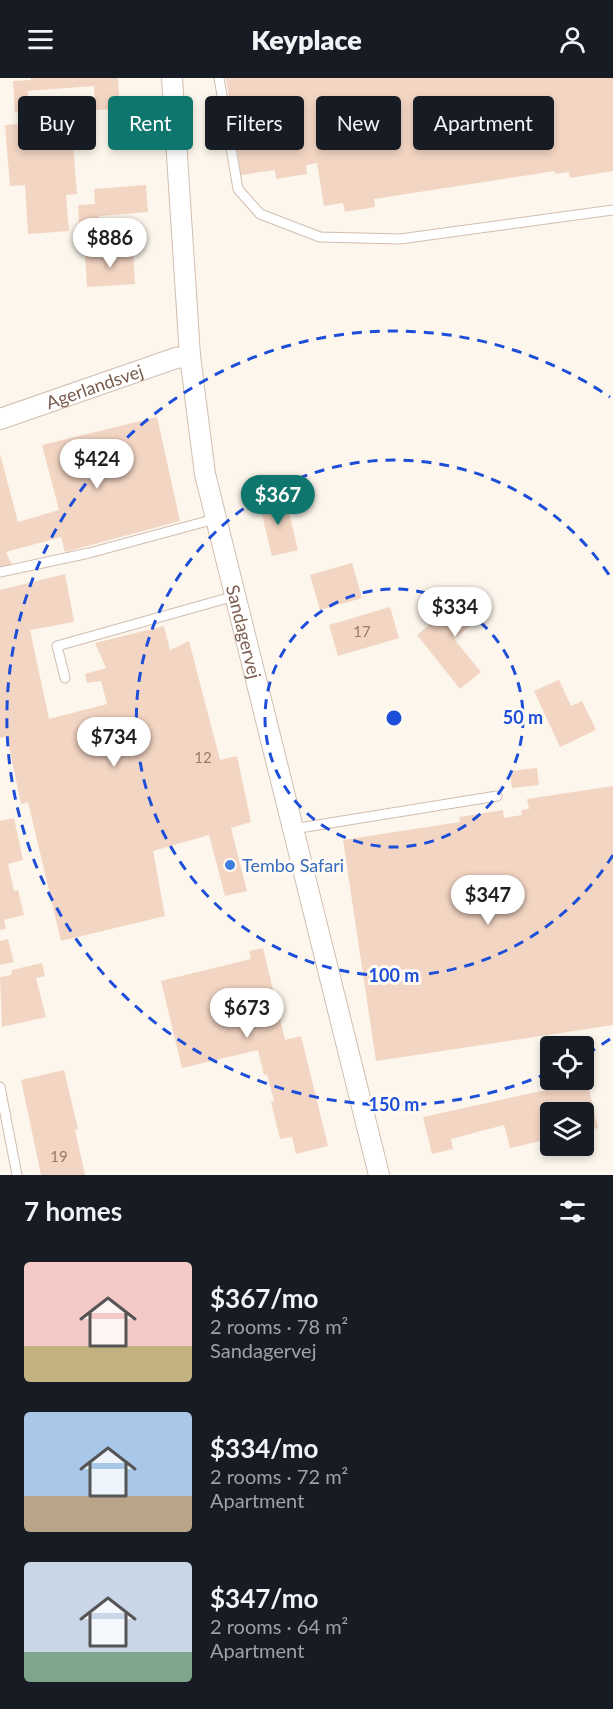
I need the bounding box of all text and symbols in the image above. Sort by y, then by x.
icon: menu [24,23,57,56]
text: Keyplace [251,23,362,56]
icon: person [556,23,589,56]
chip: Buy [18,96,96,150]
chip: Rent [108,96,193,150]
chip: Filters [205,96,304,150]
chip: New [316,96,401,150]
chip: Apartment [413,96,554,150]
pin: $886 [74,218,146,269]
text: $886 [87,225,133,249]
street label: Agerlandsvej [43,359,146,413]
pin: $424 [61,439,133,490]
text: $424 [74,446,120,470]
pin: $367 [242,475,314,526]
text: $367 [255,482,301,506]
street label: Sandagervej [222,583,266,681]
pin: $334 [419,587,491,638]
text: $334 [432,594,478,618]
house number: 17 [353,622,371,640]
text: 50 m [503,706,543,728]
centre of rings [384,708,404,728]
pin: $734 [78,717,150,768]
text: $734 [91,724,137,748]
house number: 12 [194,748,212,766]
place label: Tembo Safari [242,854,344,876]
marker: Tembo Safari [223,858,237,872]
pin: $347 [452,875,524,926]
text: $347 [465,882,511,906]
text: 100 m [369,964,419,986]
pin: $673 [211,988,283,1039]
text: $673 [224,995,270,1019]
map controls [540,1036,594,1156]
button: locate [540,1036,594,1090]
text: 150 m [369,1093,419,1115]
button: layers [540,1102,594,1156]
house number: 19 [50,1147,68,1165]
text: 7 homes [24,1195,122,1227]
icon: filters [556,1195,589,1228]
text: $367/mo [210,1282,318,1314]
icon: home [72,1286,144,1358]
text: 2 rooms · 78 m² [210,1314,348,1338]
text: Sandagervej [210,1338,316,1362]
text: $334/mo [210,1432,318,1464]
icon: home [72,1436,144,1508]
text: 2 rooms · 72 m² [210,1464,348,1488]
text: Apartment [210,1488,304,1512]
text: $347/mo [210,1582,318,1614]
icon: home [72,1586,144,1658]
text: 2 rooms · 64 m² [210,1614,348,1638]
text: Apartment [210,1638,304,1662]

